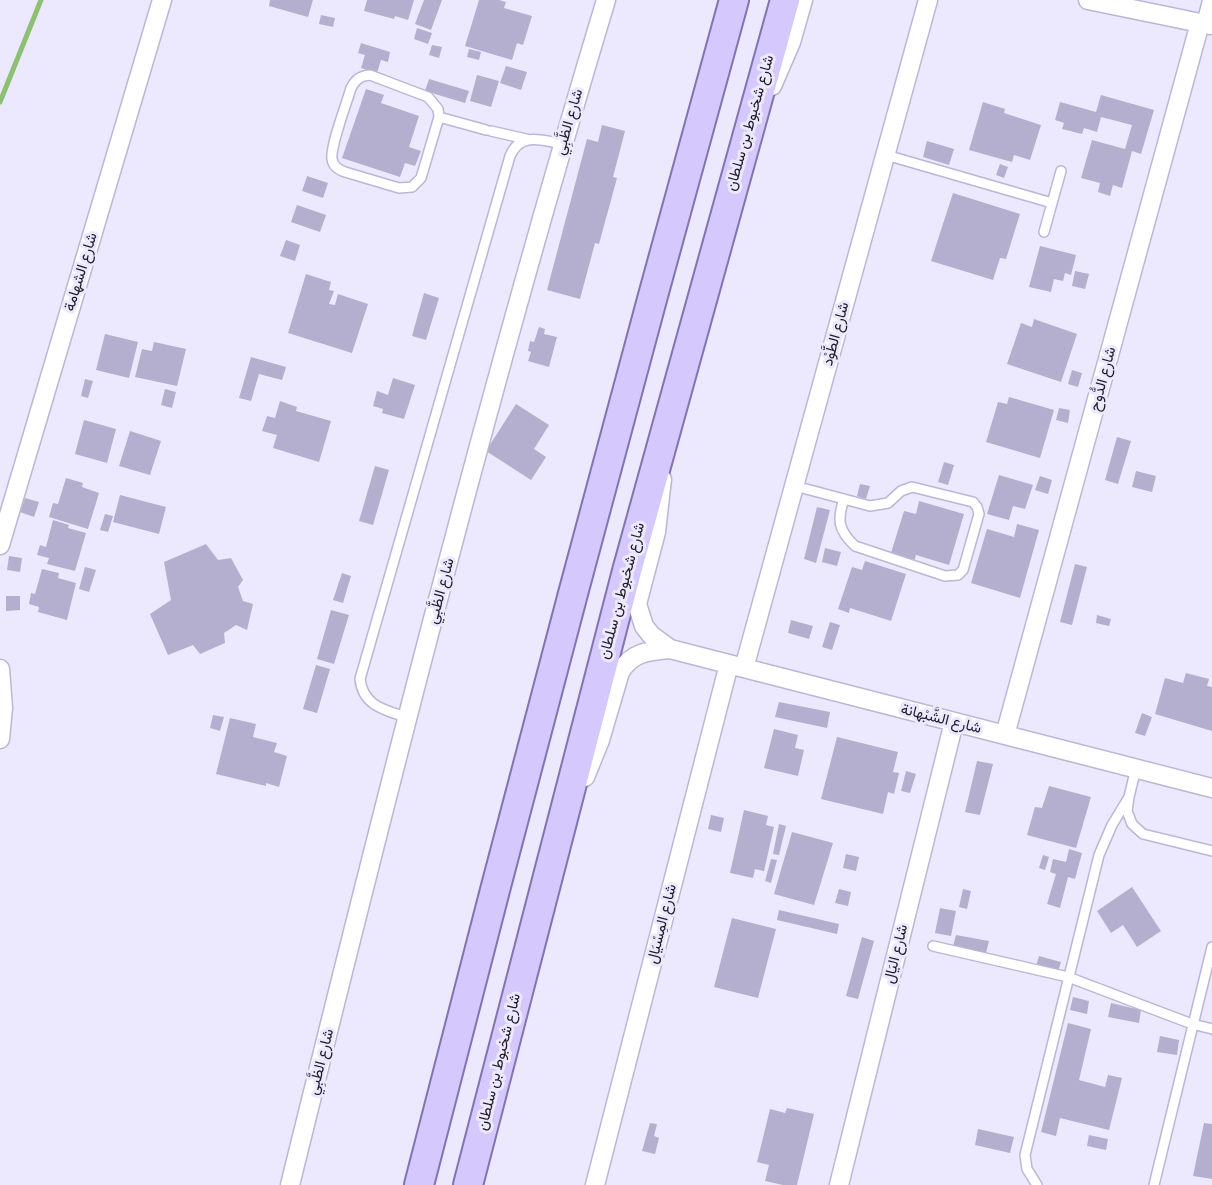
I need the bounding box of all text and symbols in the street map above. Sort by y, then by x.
street label: شارع شخبوط بن سلطان [722,53,778,193]
street label: شارع الظَّبِي [551,87,587,157]
street label: شارع الشهامة [61,231,101,313]
street label: شارع الطَّوْد [819,300,853,368]
street label: شارع الدُّوح [1086,345,1120,413]
street label: شارع شخبوط بن سلطان [595,521,649,661]
street label: شارع الظَّبِي [424,556,458,626]
street label: شارع الشَّبْهانة [899,700,983,738]
street label: شارع المِسْيَال [643,882,681,966]
street label: شارع اليَال [880,923,912,985]
street label: شارع شخبوط بن سلطان [473,992,525,1132]
street label: شارع الظَّبِي [304,1027,338,1097]

